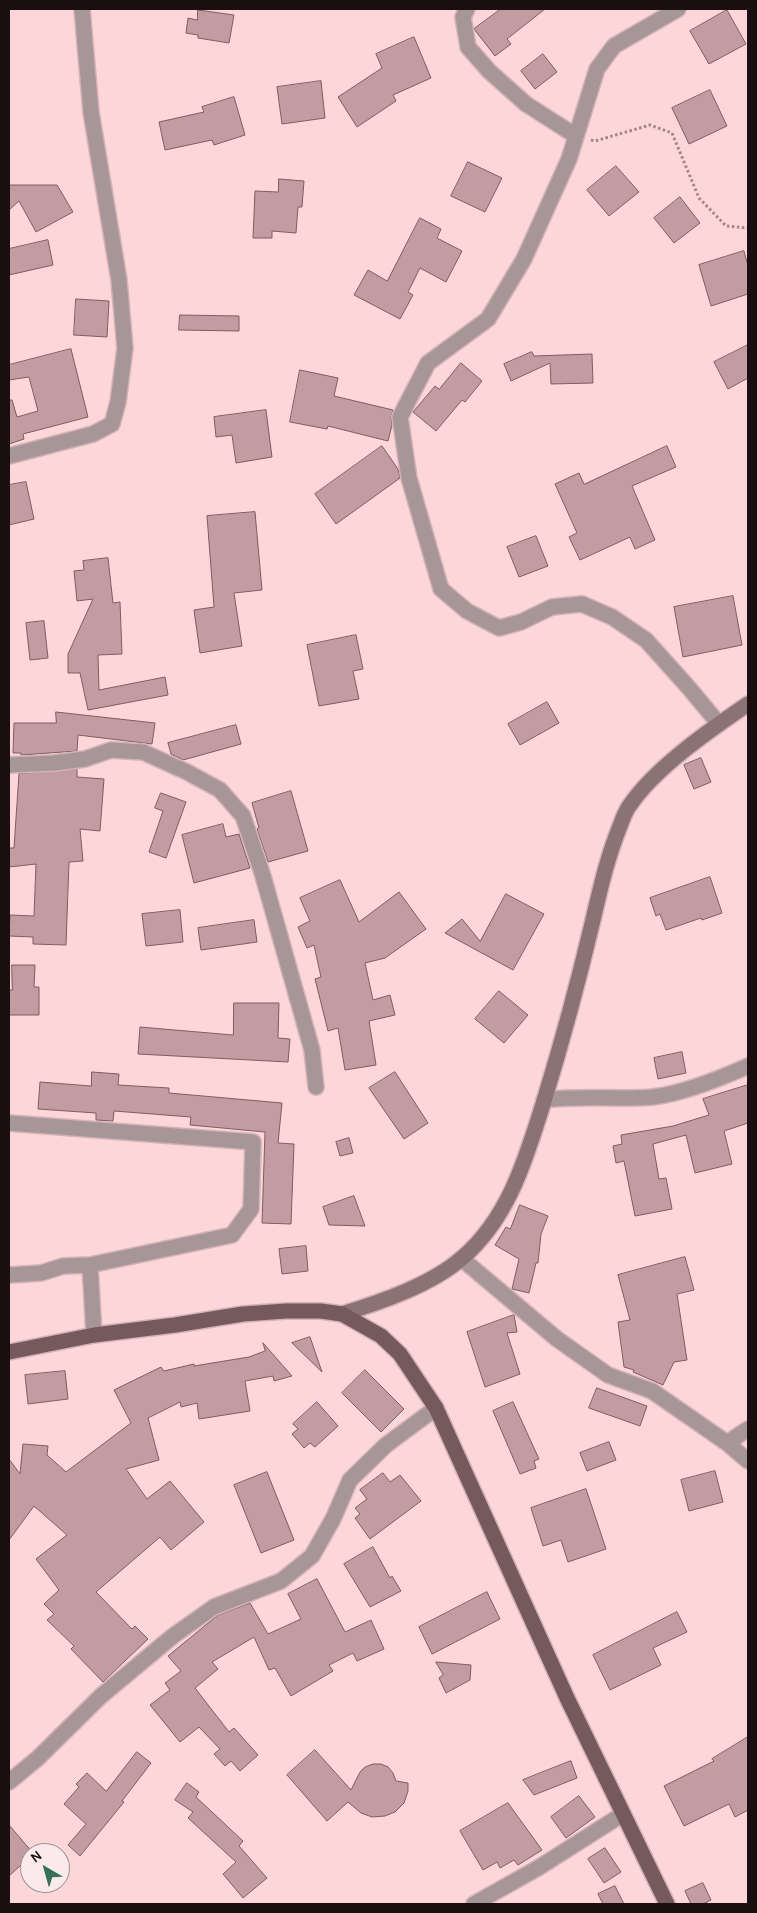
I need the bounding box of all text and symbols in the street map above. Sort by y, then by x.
north arrow [20,1843,70,1893]
text: N [27,1847,45,1866]

